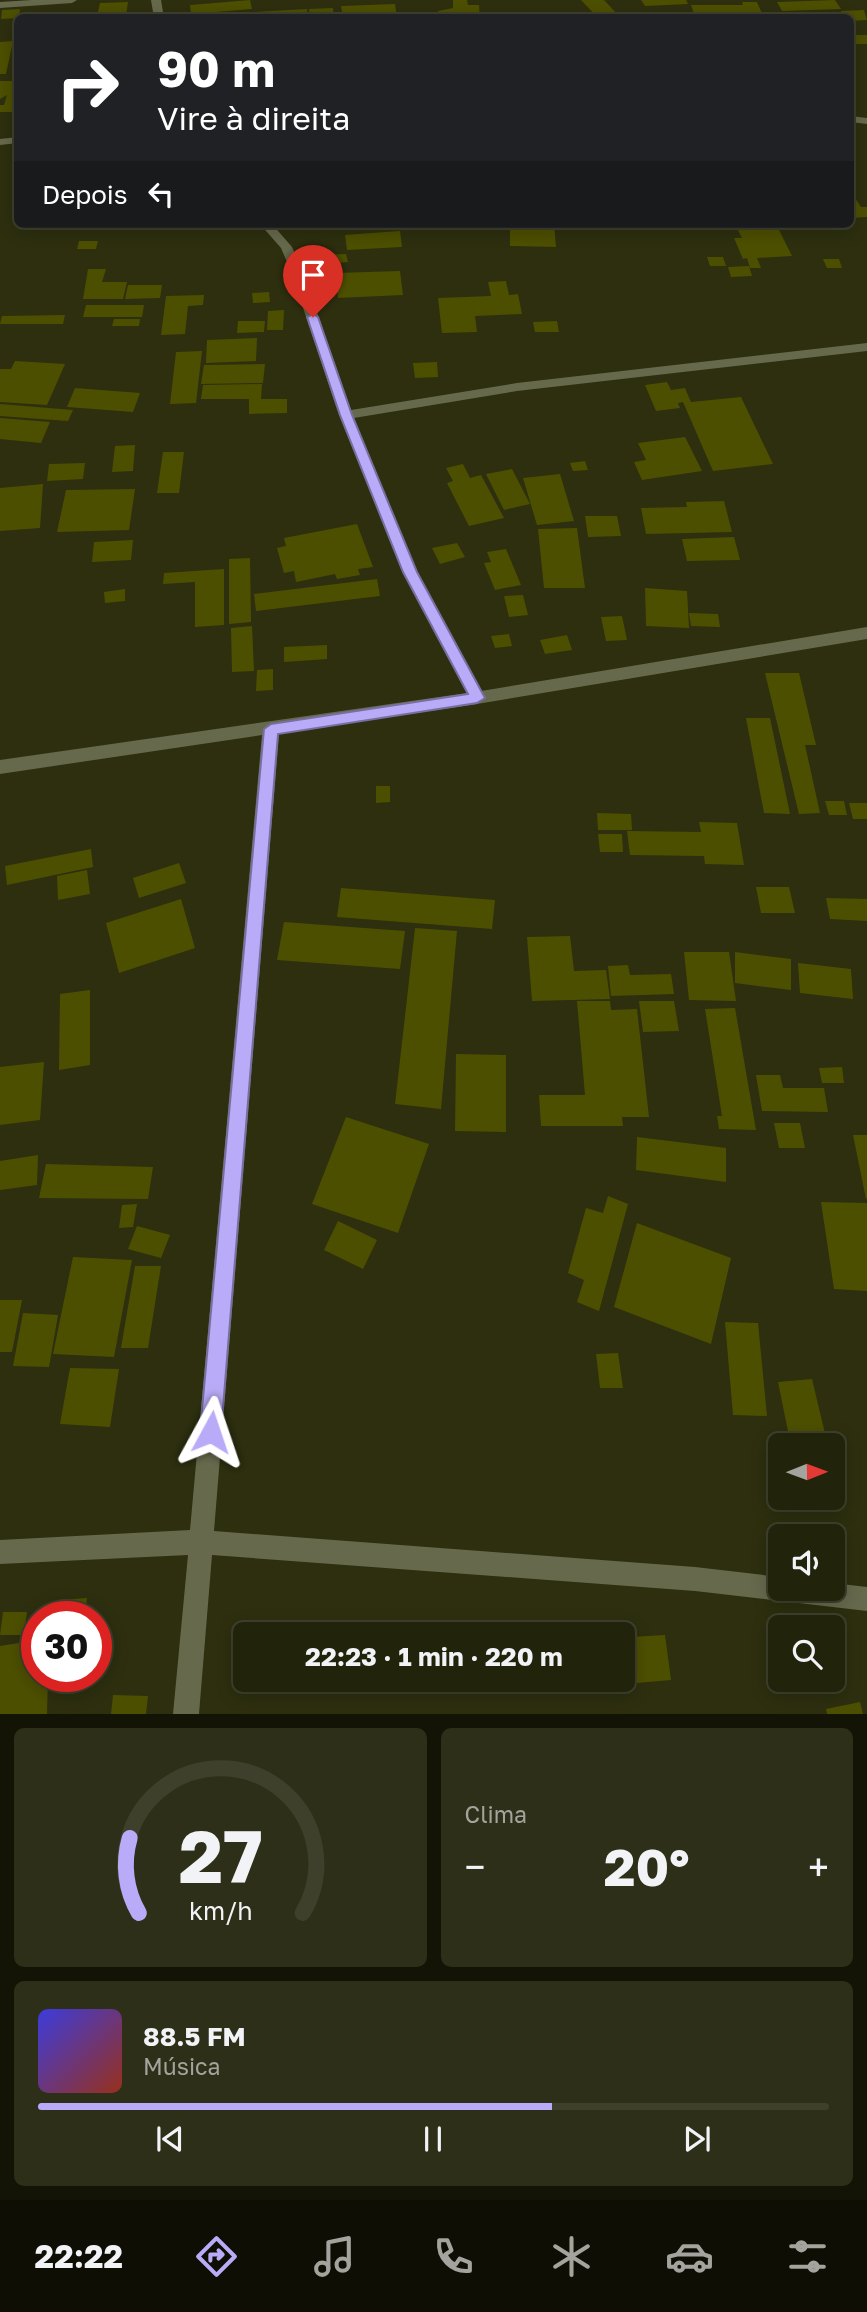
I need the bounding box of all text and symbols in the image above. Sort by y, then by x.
text: 90 m [157,39,275,98]
icon: right [42,42,133,133]
text: Vire à direita [157,99,350,137]
icon: left [142,175,180,213]
text: Depois [42,179,128,210]
pin [283,245,343,317]
icon: arrive [294,256,332,294]
position arrow [174,1395,248,1469]
north arrow [768,1433,845,1510]
map controls [768,1433,845,1692]
button: sound [768,1524,845,1601]
speed limit sign: 30 [21,1601,112,1692]
button: search [768,1615,845,1692]
text: 22:23 · 1 min · 220 m [305,1641,563,1672]
text: Clima [465,1800,527,1828]
text: 27 [178,1813,262,1900]
text: 20° [604,1835,690,1897]
text: − [465,1844,485,1889]
text: + [808,1844,829,1889]
text: km/h [188,1895,252,1926]
text: 88.5 FM [143,2021,246,2052]
text: Música [143,2052,221,2080]
icon: previous [151,2120,189,2158]
icon: pause [414,2120,452,2158]
icon: next [678,2120,716,2158]
icon: directions [192,2232,241,2281]
icon: music [310,2232,359,2281]
icon: phone [429,2232,478,2281]
icon: climate [547,2232,596,2281]
icon: car [665,2232,714,2281]
icon: filters [783,2232,832,2281]
text: 22:22 [35,2237,123,2275]

